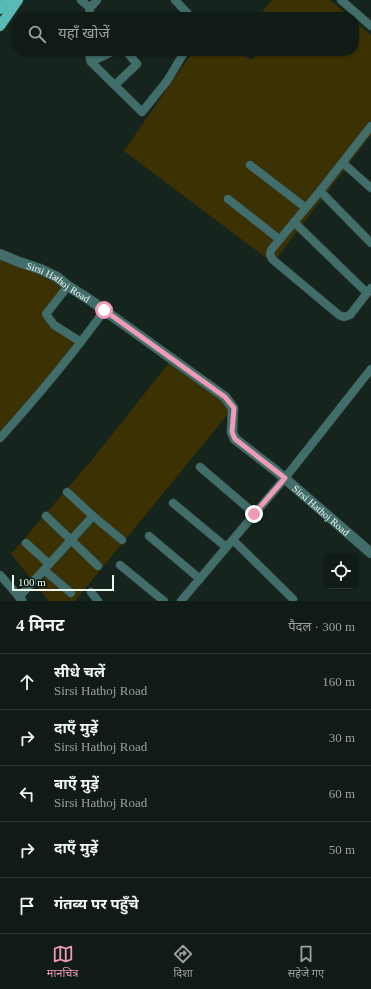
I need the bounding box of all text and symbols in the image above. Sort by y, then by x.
search box [12,12,359,56]
icon: search [26,23,48,45]
text: यहाँ खोजें [58,25,110,41]
street label: Sirsi Hathoj Road [25,259,92,304]
route start [95,301,113,319]
street label: Sirsi Hathoj Road [290,482,352,538]
route end [245,505,263,523]
map controls [323,553,359,589]
button: locate [323,553,359,589]
scale bar [12,573,114,592]
text: 100 m [18,576,46,588]
text: 4 मिनट [16,616,64,635]
text: पैदल · 300 m [288,619,355,634]
text: सीधे चलें [54,664,105,680]
icon: ahead [16,671,38,693]
text: 160 m [322,674,355,689]
text: Sirsi Hathoj Road [54,683,147,698]
text: दाएँ मुड़ें [54,720,98,736]
icon: right [16,727,38,749]
text: 30 m [329,730,355,745]
text: Sirsi Hathoj Road [54,739,147,754]
text: बाएँ मुड़ें [54,776,99,792]
icon: left [16,783,38,805]
text: 60 m [329,786,355,801]
text: Sirsi Hathoj Road [54,795,147,810]
icon: right [16,839,38,861]
text: दाएँ मुड़ें [54,840,98,856]
text: 50 m [329,842,355,857]
icon: arrive [16,895,38,917]
text: गंतव्य पर पहुँचे [54,896,139,912]
tab: मानचित्र [47,943,78,981]
tab: दिशा [172,943,194,981]
tab: सहेजे गए [288,943,324,981]

